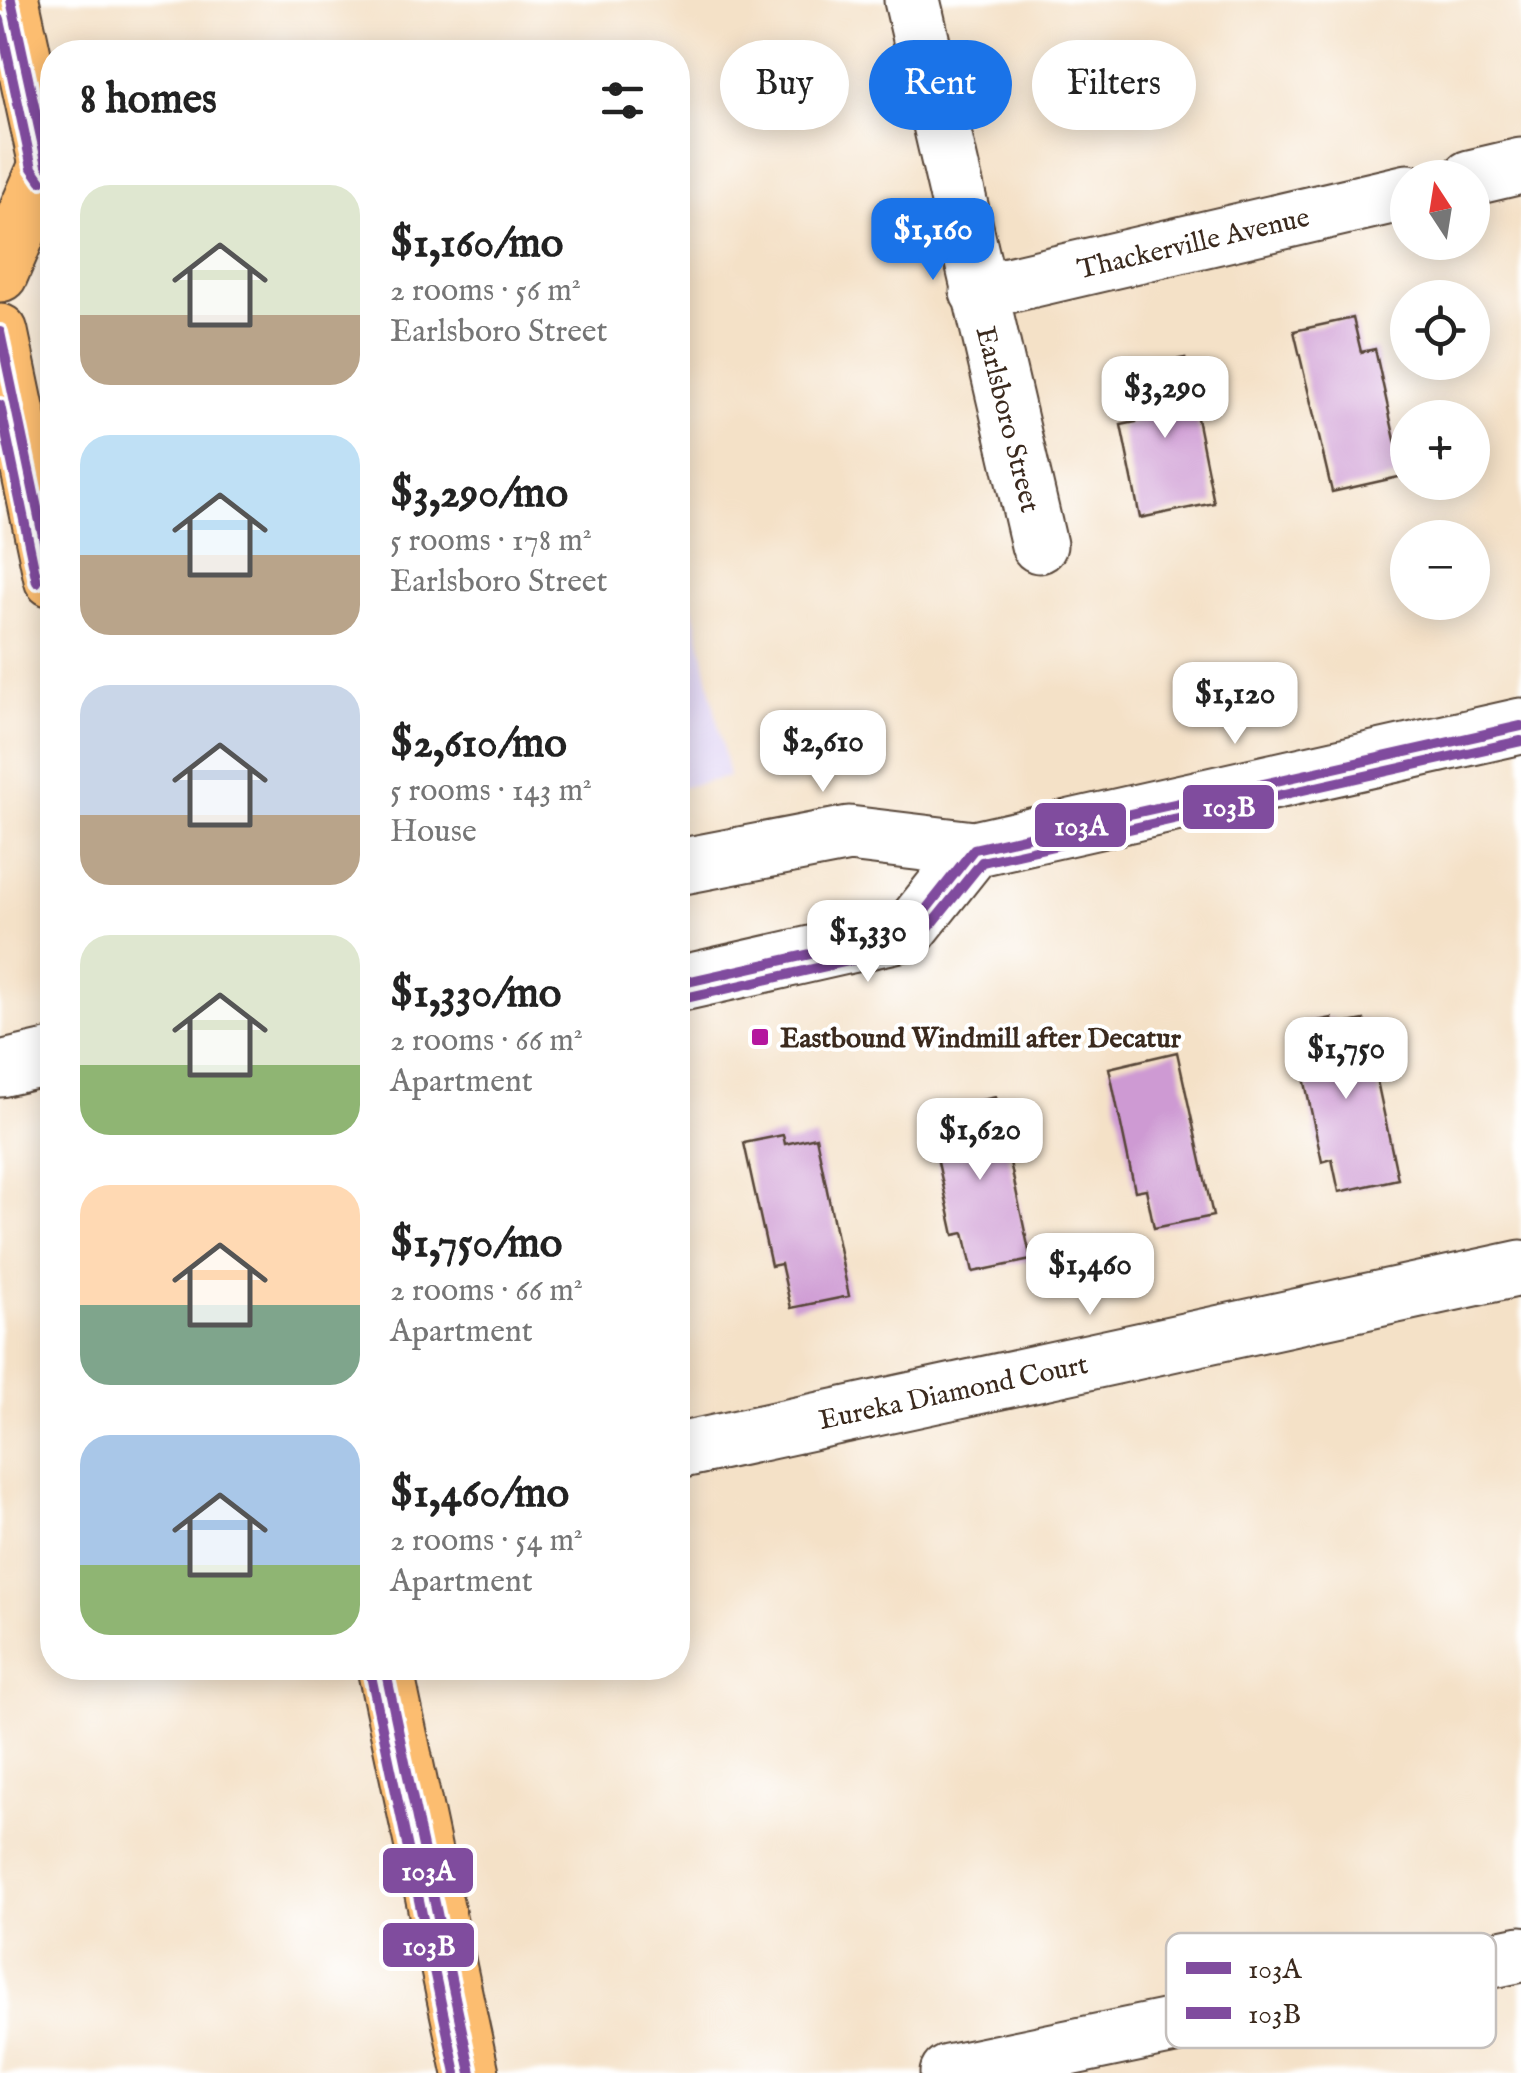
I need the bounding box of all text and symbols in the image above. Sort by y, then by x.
chip: Buy [720,40,849,130]
chip: Rent [869,40,1012,130]
chip: Filters [1032,40,1196,130]
icon: filters [595,73,650,128]
text: 8 homes [80,74,217,127]
north arrow [1390,160,1490,260]
map controls [1390,160,1490,620]
pin: $1,160 [852,198,1014,283]
street label: Thackerville Avenue [1074,201,1313,288]
text: $1,160 [893,210,973,251]
text: $1,160/mo [390,218,563,271]
icon: home [160,225,280,345]
text: 2 rooms · 56 m² [390,271,581,312]
button: locate [1390,280,1490,380]
text: Earlsboro Street [390,312,608,353]
street label: Earlsboro Street [967,323,1047,517]
pin: $3,290 [1084,356,1246,441]
text: $3,290 [1124,368,1206,409]
button: + [1390,400,1490,500]
text: $3,290/mo [390,468,568,521]
icon: home [160,475,280,595]
button: − [1390,520,1490,620]
text: 5 rooms · 178 m² [390,521,592,562]
text: Earlsboro Street [390,562,608,603]
pin: $1,120 [1154,662,1316,747]
text: $1,120 [1195,674,1275,715]
pin: $2,610 [742,710,904,795]
text: $2,610/mo [390,718,567,771]
text: $2,610 [782,722,864,763]
icon: home [160,725,280,845]
text: 5 rooms · 143 m² [390,771,592,812]
line badge: 103B [1181,783,1276,831]
text: 103B [1202,791,1256,826]
line badge: 103A [1033,801,1128,849]
text: 103A [1054,810,1109,845]
text: House [390,812,477,853]
pin: $1,330 [787,900,949,985]
text: $1,330 [829,912,907,953]
text: $1,330/mo [390,968,561,1021]
icon: home [160,975,280,1095]
pin: $1,750 [1265,1017,1427,1102]
text: 2 rooms · 66 m² [390,1021,583,1062]
place label: Eastbound Windmill after Decatur [780,1022,1182,1057]
marker: Eastbound Windmill after Decatur [749,1026,771,1048]
text: $1,750 [1307,1029,1385,1070]
text: Apartment [390,1062,533,1103]
pin: $1,620 [899,1098,1061,1183]
text: $1,620 [939,1110,1021,1151]
text: $1,750/mo [390,1218,562,1271]
icon: home [160,1225,280,1345]
pin: $1,460 [1009,1233,1171,1318]
text: $1,460 [1048,1245,1132,1286]
text: 2 rooms · 66 m² [390,1271,583,1312]
text: Apartment [390,1312,533,1353]
street label: Eureka Diamond Court [816,1348,1092,1439]
text: $1,460/mo [390,1468,569,1521]
icon: home [160,1475,280,1595]
text: 2 rooms · 54 m² [390,1521,583,1562]
text: Apartment [390,1562,533,1603]
line badge: 103A [381,1846,475,1895]
text: 103A [401,1855,456,1890]
line badge: 103B [381,1921,476,1969]
text: 103B [402,1930,456,1965]
legend [1166,1933,1496,2048]
text: 103A [1248,1953,1303,1988]
text: 103B [1248,1998,1301,2033]

